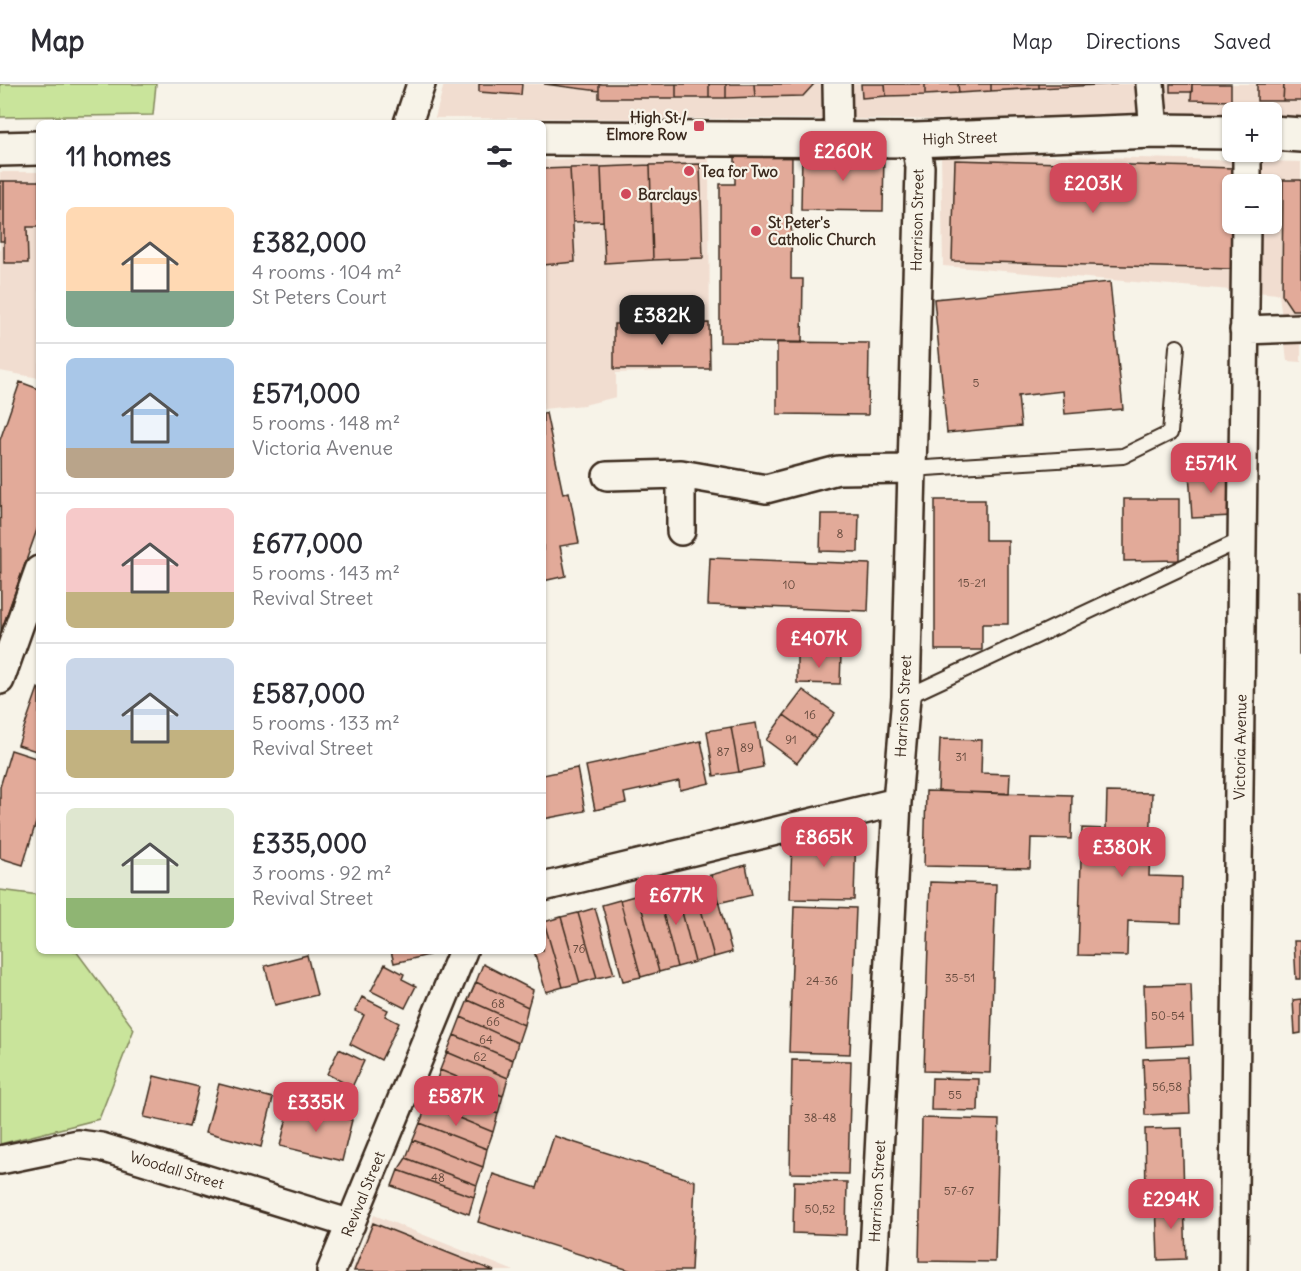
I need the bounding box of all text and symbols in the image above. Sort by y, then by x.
text: Map [30,23,84,59]
text: Map [1012,28,1053,55]
text: Directions [1086,28,1180,55]
text: Saved [1213,28,1271,55]
map controls [1222,102,1282,234]
button: + [1222,102,1282,162]
place label: High St / Elmore Row [606,108,687,144]
marker: High St / Elmore Row [692,119,706,133]
street label: High Street [922,127,998,149]
pin: £260K [801,131,885,182]
text: £260K [814,138,872,163]
text: 11 homes [66,140,171,173]
icon: filters [483,140,516,173]
place label: Tea for Two [701,162,779,181]
pin: £203K [1051,163,1135,214]
marker: Tea for Two [682,164,696,178]
street label: Harrison Street [907,169,927,271]
text: £203K [1064,170,1122,195]
button: − [1222,174,1282,234]
place label: Barclays [638,185,697,205]
marker: Barclays [619,187,633,201]
place label: St Peter's Catholic Church [768,213,876,249]
marker: St Peter's Catholic Church [749,224,763,238]
text: £382,000 [252,226,367,259]
icon: home [114,231,186,303]
text: 4 rooms · 104 m² [252,259,402,284]
text: St Peters Court [252,284,386,309]
pin: £382K [620,295,704,346]
text: £382K [634,302,690,327]
house number: 5 [973,375,980,390]
text: £571,000 [252,377,361,410]
icon: home [114,382,186,454]
text: 5 rooms · 148 m² [252,410,400,435]
text: Victoria Avenue [252,435,393,460]
pin: £571K [1169,443,1253,494]
text: £571K [1185,450,1237,475]
house number: 8 [837,526,844,541]
text: £677,000 [252,527,363,560]
icon: home [114,532,186,604]
text: 5 rooms · 143 m² [252,560,400,585]
house number: 15-21 [958,575,986,590]
house number: 10 [783,577,795,592]
text: Revival Street [252,585,373,610]
pin: £407K [777,618,861,669]
text: £407K [790,625,848,650]
street label: Harrison Street [891,654,915,758]
text: £587,000 [252,677,365,710]
icon: home [114,682,186,754]
street label: Victoria Avenue [1230,694,1250,800]
house number: 16 [804,707,816,722]
text: 5 rooms · 133 m² [252,710,400,735]
house number: 91 [785,732,797,747]
text: Revival Street [252,735,373,760]
house number: 89 [740,740,754,755]
house number: 87 [717,744,730,759]
house number: 31 [955,749,967,764]
pin: £865K [782,817,866,868]
text: £865K [795,824,853,849]
text: £335,000 [252,827,367,860]
pin: £380K [1080,827,1164,878]
icon: home [114,832,186,904]
text: £380K [1092,834,1152,859]
text: 3 rooms · 92 m² [252,860,391,885]
pin: £677K [634,875,718,926]
text: £677K [649,882,703,907]
text: Revival Street [252,885,373,910]
house number: 76 [573,941,585,956]
house number: 35-51 [945,970,975,985]
house number: 24-36 [806,973,838,988]
house number: 68 [491,996,505,1011]
house number: 50-54 [1151,1008,1185,1023]
house number: 66 [486,1014,500,1029]
house number: 64 [479,1032,493,1047]
house number: 62 [473,1049,487,1064]
pin: £587K [414,1076,498,1127]
house number: 56,58 [1152,1079,1182,1094]
pin: £335K [274,1082,358,1133]
text: £587K [428,1083,484,1108]
house number: 55 [948,1087,962,1102]
text: £335K [287,1089,345,1114]
house number: 38-48 [804,1110,836,1125]
street label: Harrison Street [865,1139,889,1243]
street label: Woodall Street [128,1147,226,1193]
street label: Revival Street [337,1148,389,1240]
house number: 48 [431,1170,445,1185]
pin: £294K [1129,1179,1213,1230]
house number: 57-67 [944,1183,974,1198]
text: £294K [1142,1186,1200,1211]
house number: 50,52 [805,1201,836,1216]

